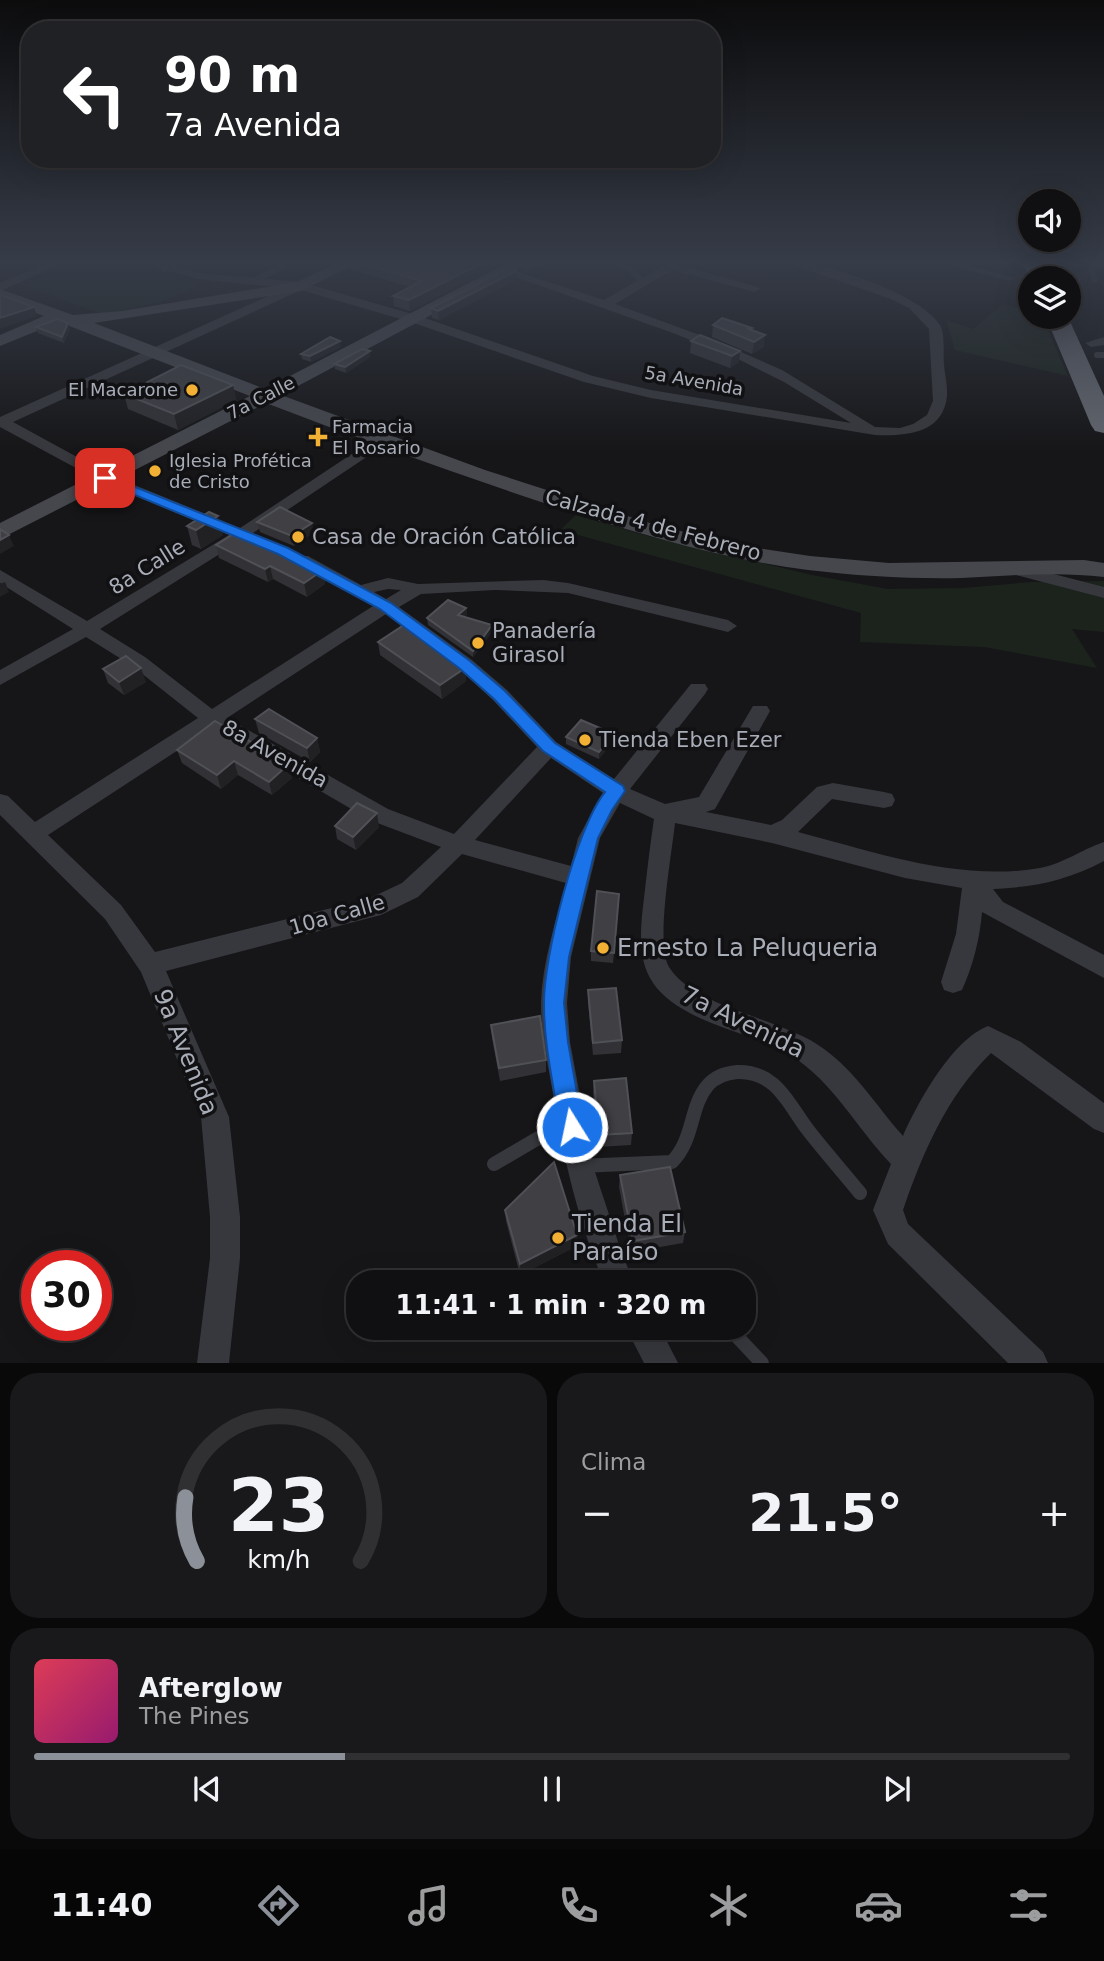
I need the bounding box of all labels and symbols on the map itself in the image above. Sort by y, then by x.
street label: 5a Avenida [643,361,745,400]
street label: 7a Calle [224,372,298,423]
place label: El Macarone [68,379,178,400]
marker: El Macarone [184,382,200,398]
place label: Farmacia El Rosario [332,416,421,458]
marker: Farmacia El Rosario [310,429,326,445]
pin [75,448,135,508]
place label: Iglesia Profética de Cristo [169,450,312,492]
marker: Iglesia Profética de Cristo [147,463,163,479]
street label: Calzada 4 de Febrero [542,485,764,565]
place label: Casa de Oración Católica [312,525,576,549]
marker: Casa de Oración Católica [290,529,306,545]
street label: 8a Calle [105,534,189,600]
place label: Panadería Girasol [492,619,596,667]
marker: Panadería Girasol [470,635,486,651]
street label: 8a Avenida [218,715,332,793]
place label: Tienda Eben Ezer [598,728,782,752]
marker: Tienda Eben Ezer [577,732,593,748]
street label: 10a Calle [286,890,388,940]
place label: Ernesto La Peluqueria [617,934,878,962]
marker: Ernesto La Peluqueria [595,940,611,956]
street label: 7a Avenida [677,980,809,1064]
street label: 9a Avenida [148,985,224,1119]
position arrow [535,1090,609,1164]
place label: Tienda El Paraíso [571,1210,682,1266]
marker: Tienda El Paraíso [550,1230,566,1246]
speed limit sign: 30 [21,1250,112,1341]

